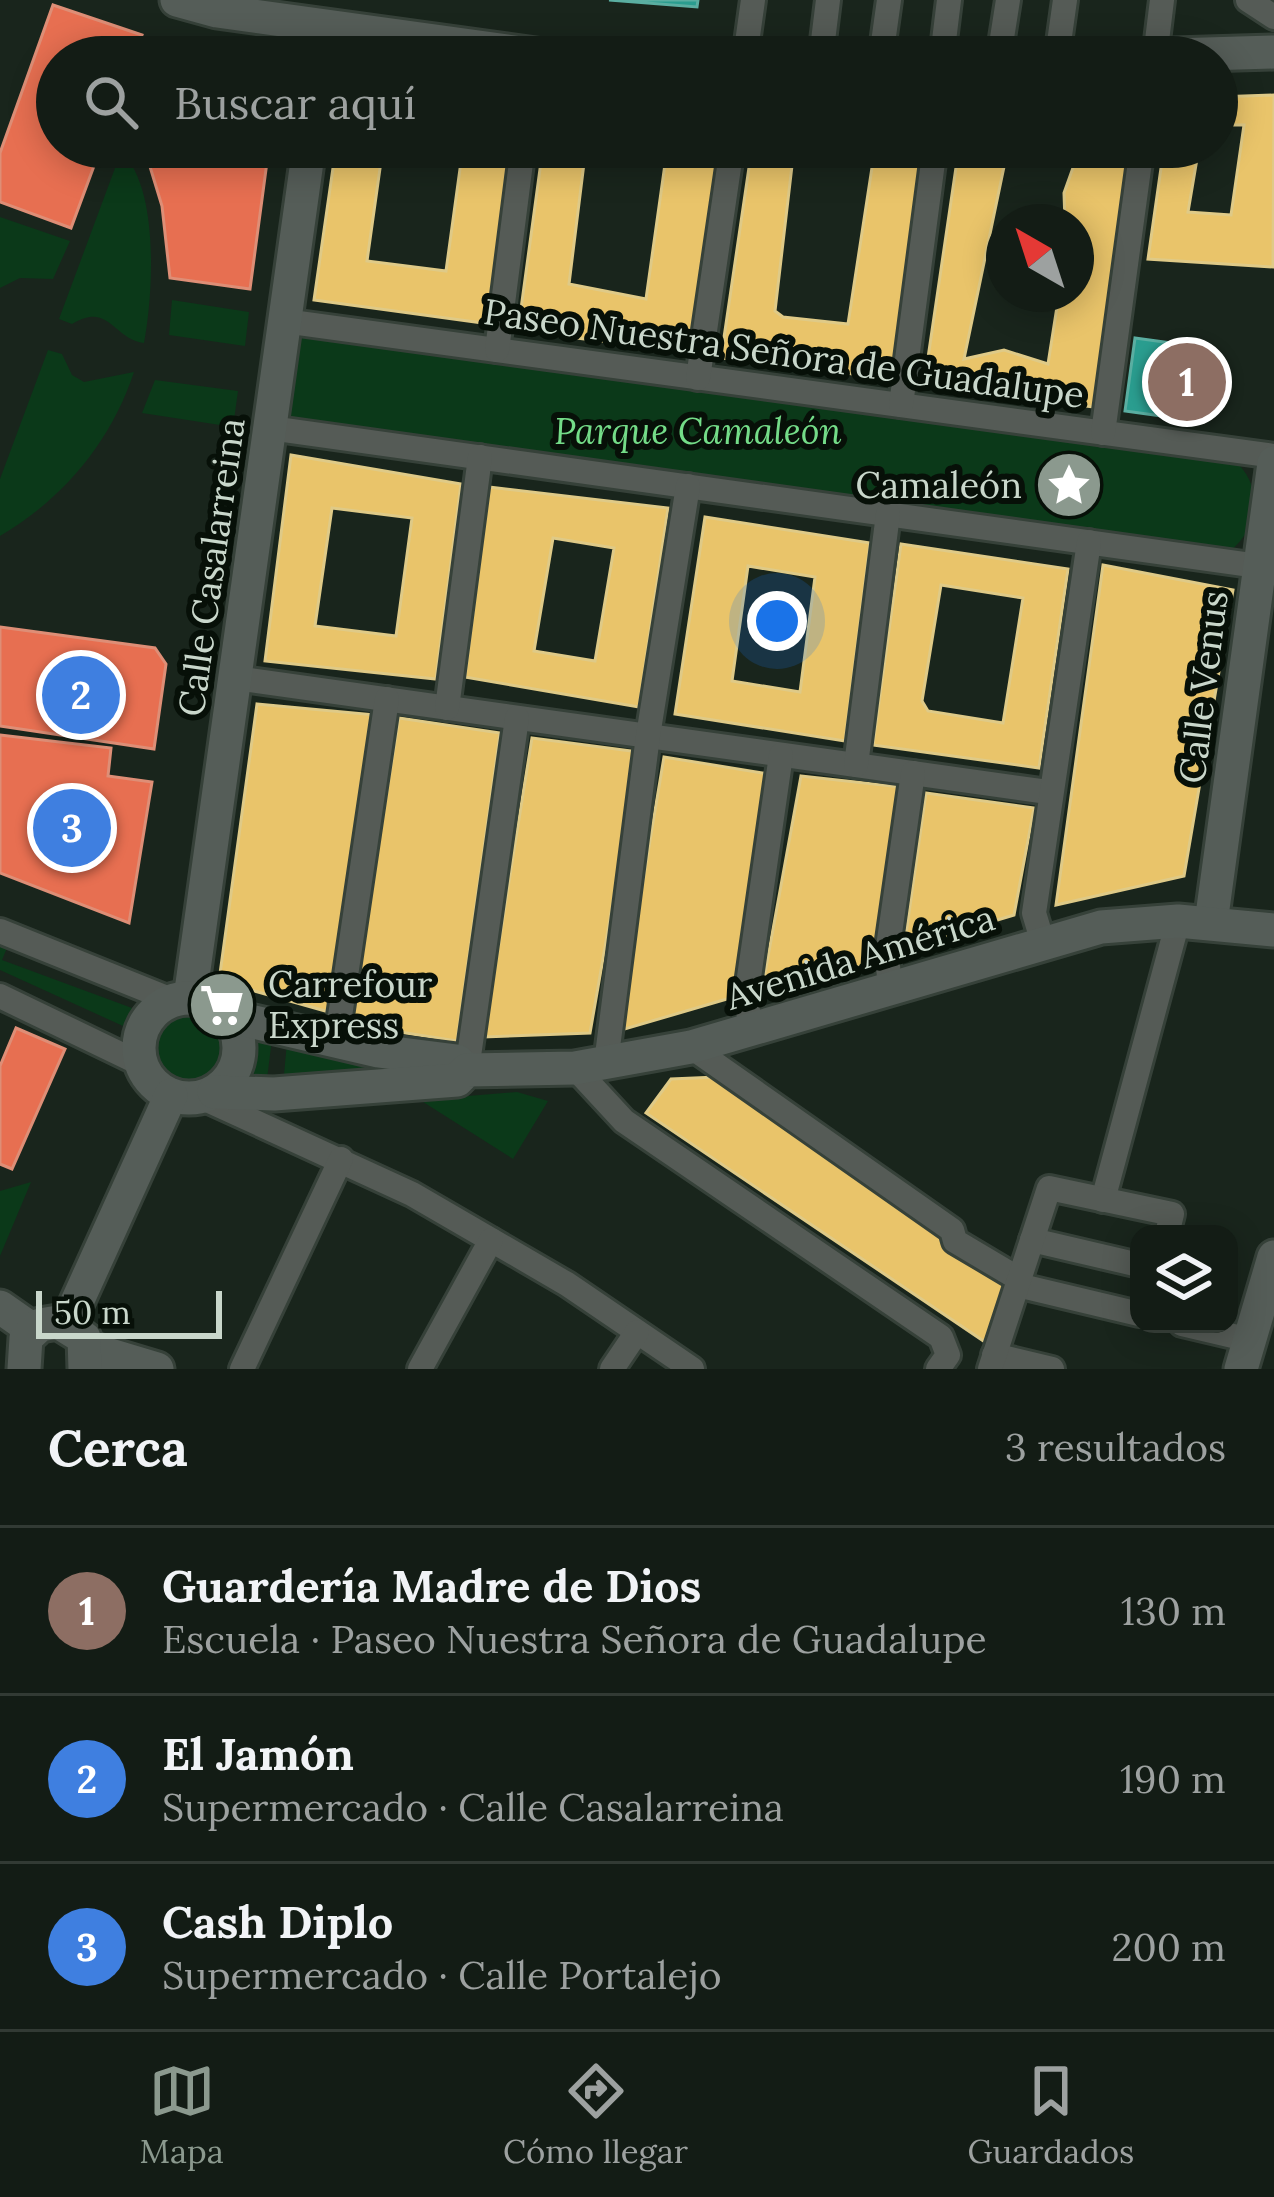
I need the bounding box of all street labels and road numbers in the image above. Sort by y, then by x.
street label: Paseo Nuestra Señora de Guadalupe [481,288,1087,418]
street label: Calle Casalarreina [167,415,255,719]
street label: Calle Venus [1168,588,1238,786]
street label: Avenida América [719,894,1000,1020]

